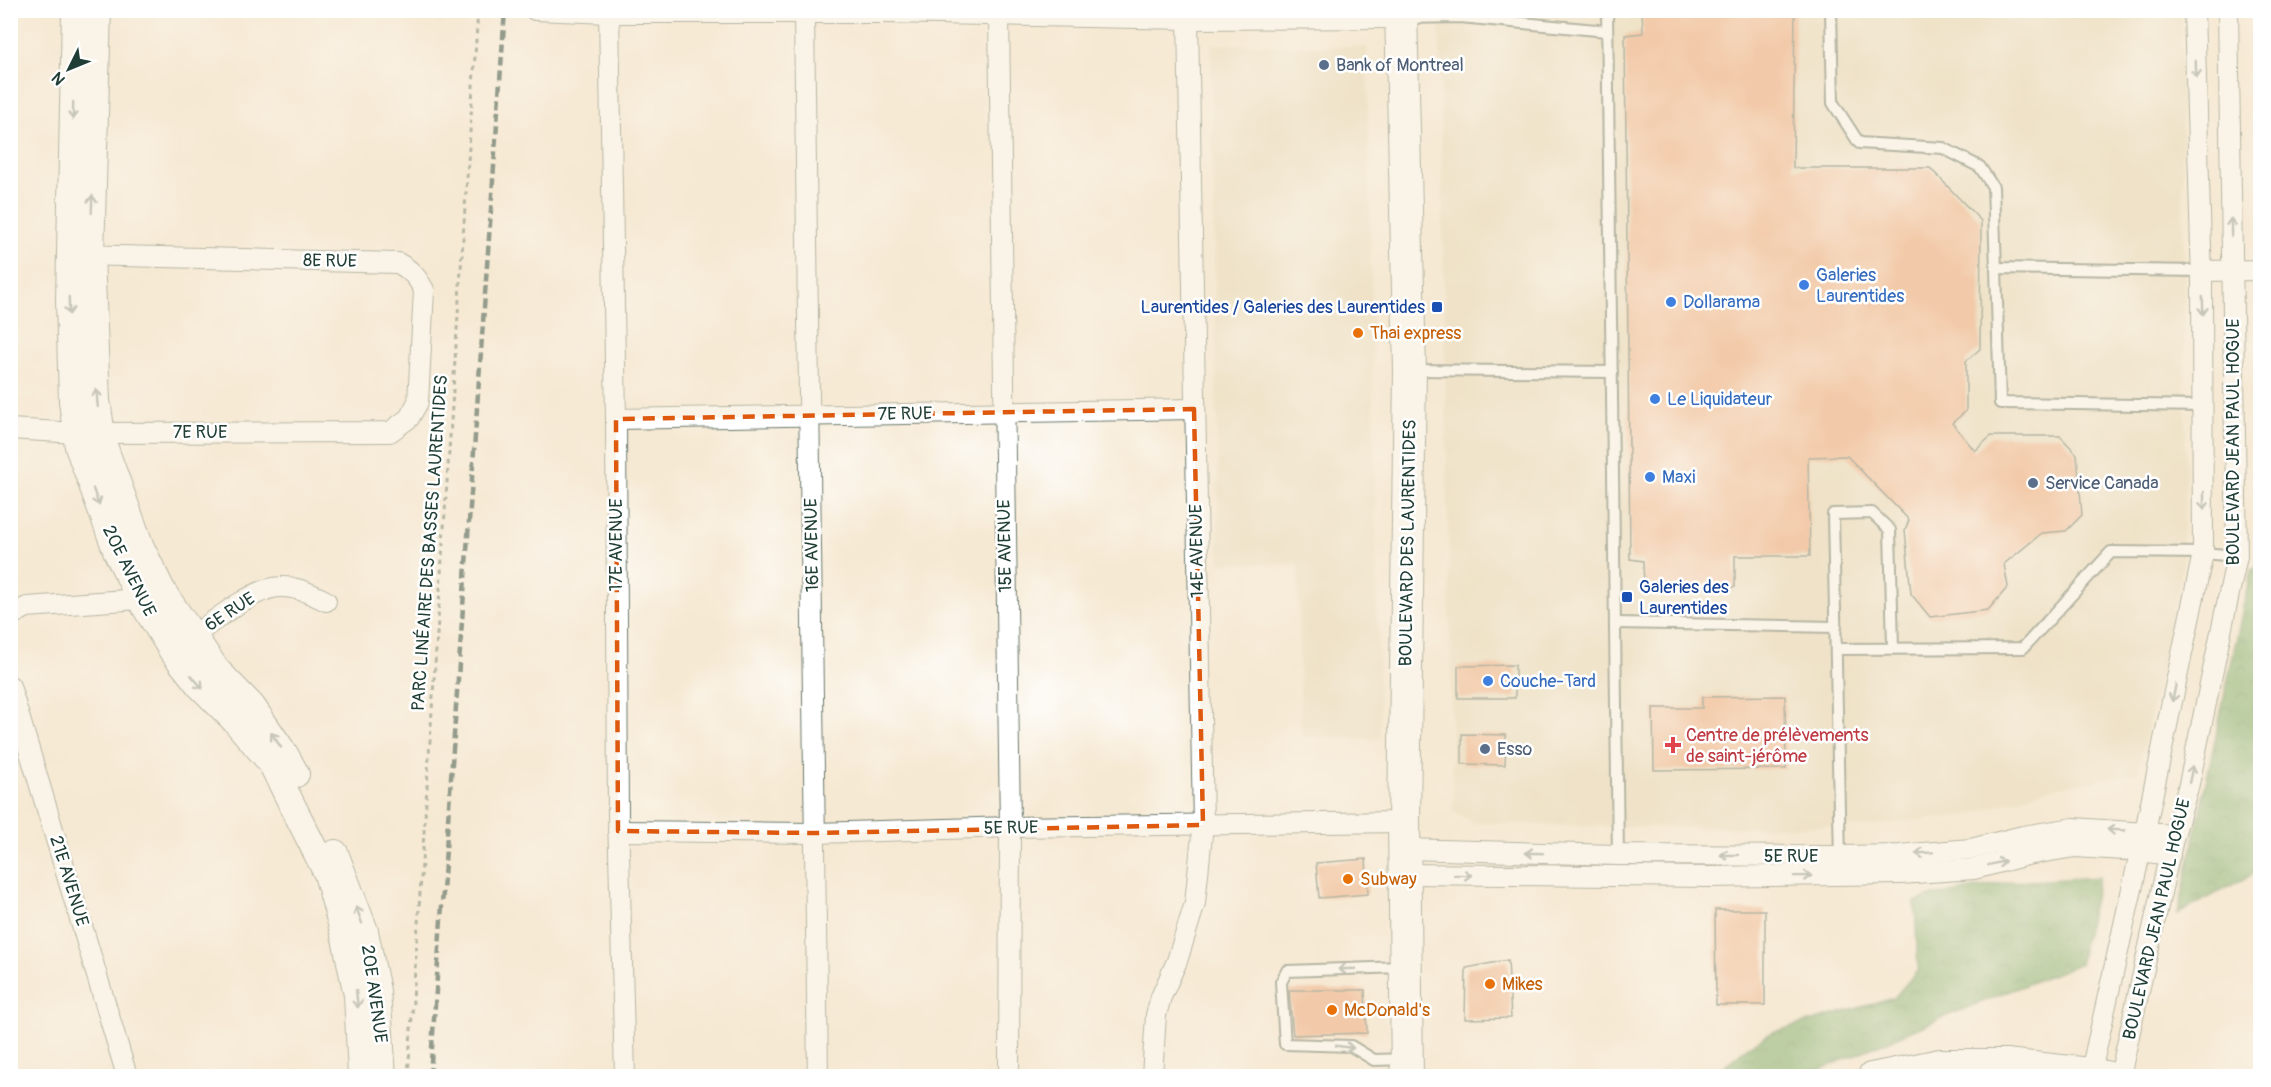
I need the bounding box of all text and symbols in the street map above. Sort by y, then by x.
north arrow [39,39,99,99]
place label: Bank of Montreal [1336,54,1464,77]
marker: Bank of Montreal [1317,58,1331,72]
one-way arrow [2190,58,2201,78]
text: N [48,68,70,89]
one-way arrow [67,100,78,120]
one-way arrow [87,194,98,214]
one-way arrow [2225,218,2237,238]
street label: 8E RUE [303,249,357,273]
place label: Galeries Laurentides [1816,264,1904,308]
marker: Galeries Laurentides [1797,278,1811,292]
place label: Dollarama [1683,291,1760,314]
one-way arrow [63,295,75,315]
marker: Dollarama [1664,295,1678,309]
one-way arrow [2197,295,2208,315]
place label: Laurentides / Galeries des Laurentides [1141,296,1425,319]
marker: Laurentides / Galeries des Laurentides [1430,300,1444,314]
street label: BOULEVARD JEAN PAUL HOGUE [2222,318,2245,566]
place label: Thai express [1370,322,1461,345]
marker: Thai express [1351,326,1365,340]
street label: PARC LINÉAIRE DES BASSES LAURENTIDES [407,374,453,712]
place label: Le Liquidateur [1667,388,1773,411]
one-way arrow [91,389,102,409]
marker: Le Liquidateur [1648,392,1662,406]
street label: 7E RUE [878,402,932,426]
street label: BOULEVARD DES LAURENTIDES [1394,419,1422,667]
street label: 7E RUE [173,421,227,444]
place label: Maxi [1662,466,1696,489]
marker: Maxi [1643,470,1657,484]
place label: Service Canada [2045,472,2159,495]
marker: Service Canada [2026,476,2040,490]
one-way arrow [91,488,102,506]
one-way arrow [2198,490,2209,510]
street label: 17E AVENUE [605,498,628,592]
street label: 16E AVENUE [800,498,824,592]
street label: 15E AVENUE [993,499,1017,593]
street label: 14E AVENUE [1185,504,1209,598]
street label: 20E AVENUE [97,522,161,620]
place label: Galeries des Laurentides [1639,576,1729,620]
street label: 6E RUE [200,587,260,637]
marker: Galeries des Laurentides [1620,590,1634,604]
place label: Couche-Tard [1500,670,1596,693]
one-way arrow [190,674,204,689]
marker: Couche-Tard [1481,674,1495,688]
one-way arrow [2168,682,2179,702]
place label: Centre de prélèvements de saint-jérôme [1686,724,1868,768]
one-way arrow [270,732,282,748]
marker: Centre de prélèvements de saint-jérôme [1664,736,1682,754]
place label: Esso [1497,738,1532,761]
marker: Esso [1478,742,1492,756]
one-way arrow [2186,765,2197,785]
street label: BOULEVARD JEAN PAUL HOGUE [2118,796,2196,1042]
street label: 5E RUE [983,816,1039,840]
one-way arrow [2107,824,2127,835]
street label: 21E AVENUE [44,833,94,929]
street label: 5E RUE [1764,845,1818,868]
one-way arrow [1524,847,1544,858]
one-way arrow [1914,848,1934,859]
one-way arrow [1719,850,1739,861]
one-way arrow [1987,857,2006,868]
place label: Subway [1360,868,1417,891]
one-way arrow [1453,869,1473,880]
one-way arrow [1792,870,1812,882]
marker: Subway [1341,872,1355,886]
one-way arrow [353,906,364,925]
street label: 20E AVENUE [356,943,392,1045]
one-way arrow [1338,963,1358,975]
place label: Mikes [1502,973,1543,996]
marker: Mikes [1483,977,1497,991]
one-way arrow [352,989,363,1008]
place label: McDonald's [1344,999,1430,1022]
marker: McDonald's [1325,1003,1339,1017]
one-way arrow [1334,1041,1354,1052]

